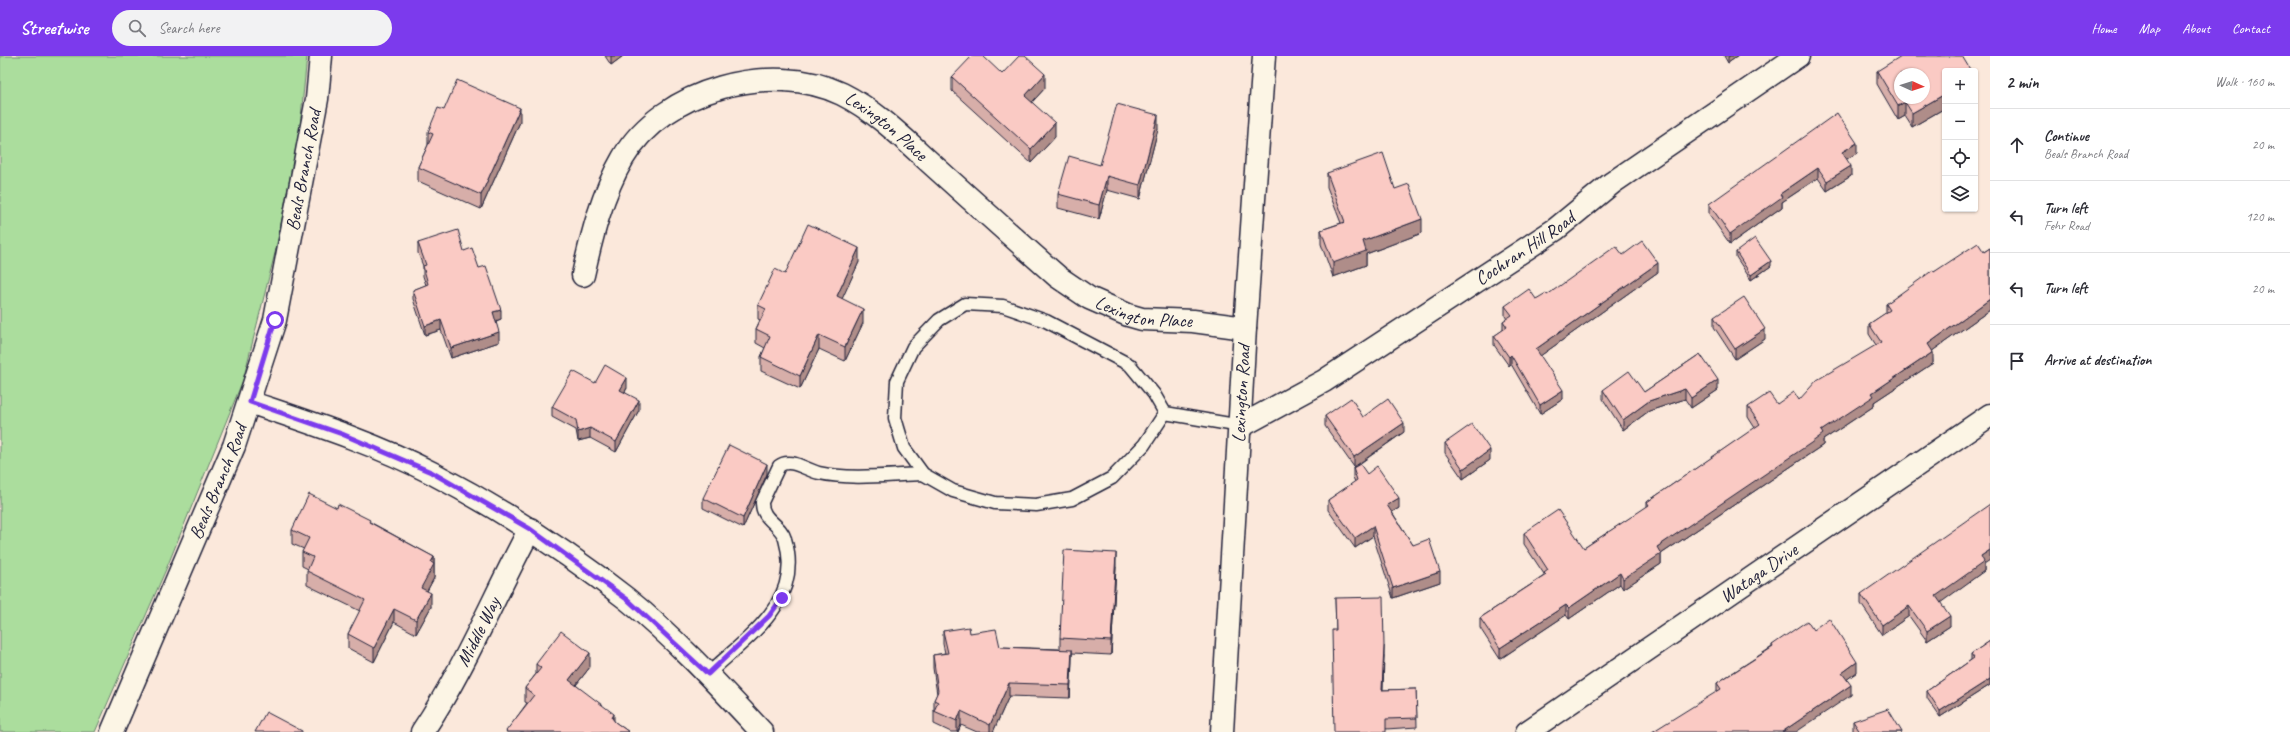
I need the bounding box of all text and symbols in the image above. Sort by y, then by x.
search box [112,10,392,46]
text: Streetwise [20,16,88,40]
icon: search [126,17,148,39]
text: Search here [158,19,220,38]
text: Home [2091,20,2117,37]
text: Map [2139,20,2160,37]
text: About [2182,20,2210,37]
text: Contact [2232,20,2270,37]
north arrow [1894,68,1930,104]
map controls [1942,68,1978,212]
button: + [1942,68,1978,104]
text: 2 min [2006,72,2039,93]
text: Walk · 160 m [2215,74,2274,90]
street label: Lexington Place [840,86,934,167]
street label: Beals Branch Road [280,104,327,233]
button: − [1942,104,1978,140]
text: Continue [2044,127,2089,146]
icon: ahead [2006,134,2028,156]
text: 20 m [2252,137,2274,153]
button: locate [1942,140,1978,176]
text: Beals Branch Road [2044,146,2128,162]
button: layers [1942,176,1978,212]
text: Turn left [2044,199,2087,218]
street label: Cochran Hill Road [1470,204,1582,291]
icon: left [2006,206,2028,228]
text: 120 m [2246,209,2274,225]
text: Fehr Road [2044,218,2089,234]
icon: left [2006,278,2028,300]
text: Turn left [2044,279,2087,298]
text: 20 m [2252,281,2274,297]
street label: Lexington Place [1091,290,1194,333]
route start [266,311,284,329]
street label: Lexington Road [1227,342,1256,443]
icon: arrive [2006,350,2028,372]
text: Arrive at destination [2044,351,2151,370]
street label: Beals Branch Road [184,418,253,543]
street label: Wataga Drive [1715,537,1804,608]
route end [773,589,791,607]
street label: Middle Way [451,592,506,671]

